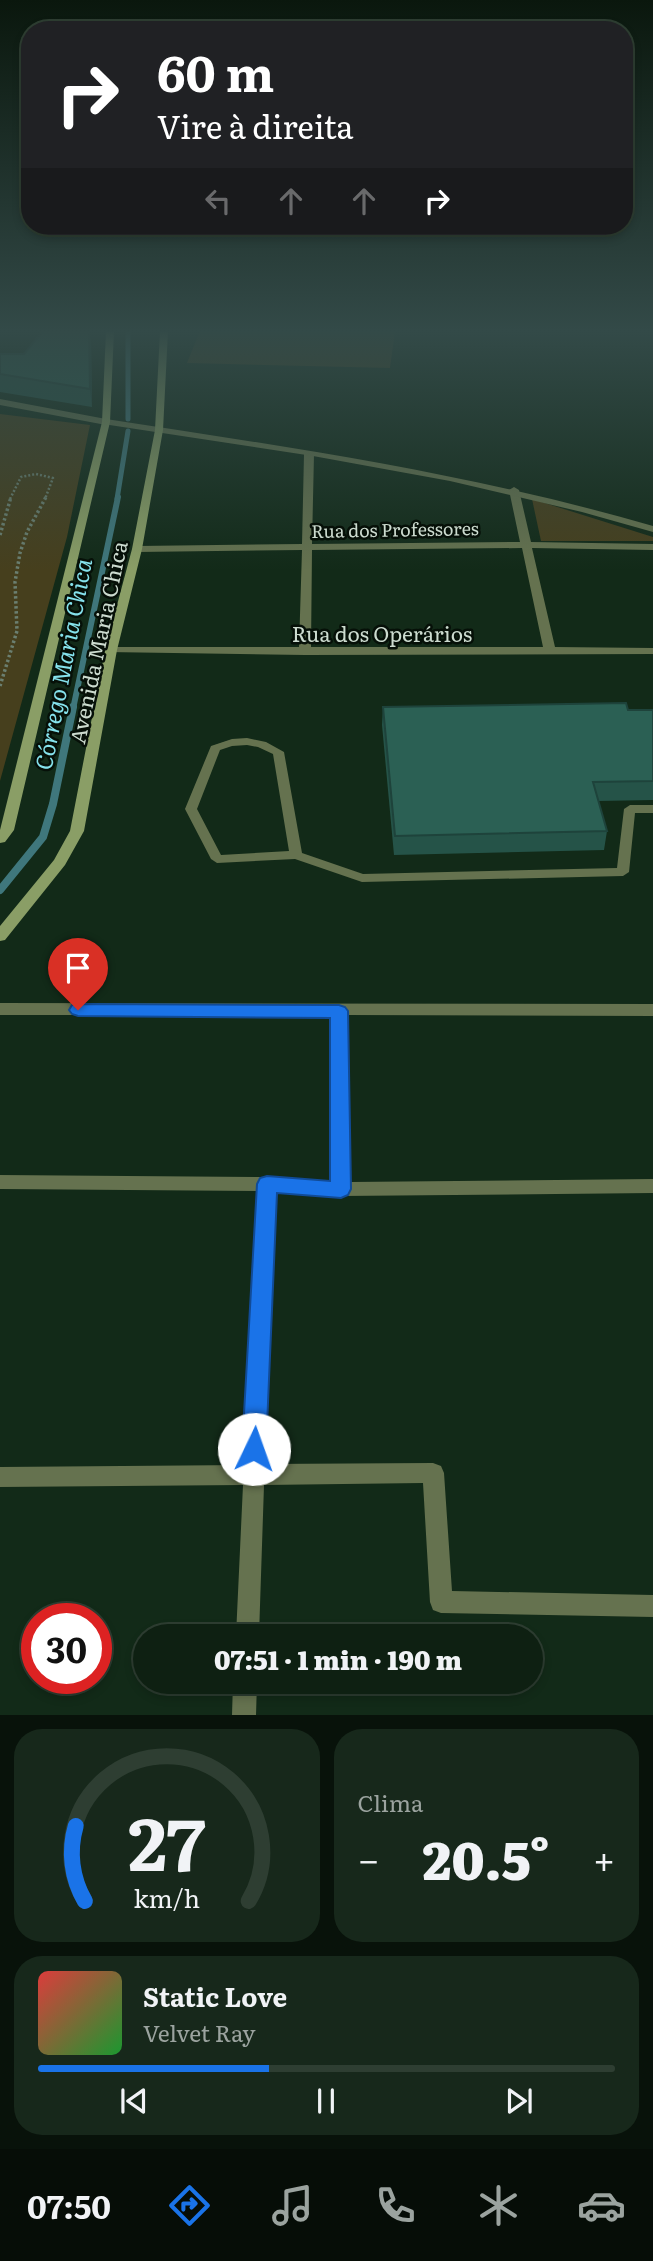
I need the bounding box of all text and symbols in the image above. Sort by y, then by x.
text: 60 m [157,34,274,107]
icon: right [42,49,133,140]
text: Vire à direita [157,101,354,149]
icon: left [199,182,237,220]
icon: ahead [272,182,310,220]
icon: ahead [345,182,383,220]
icon: right [418,182,456,220]
street label: Rua dos Professores [311,514,479,544]
street label: Avenida Maria Chica [60,537,134,746]
water label: Córrego Maria Chica [25,556,99,772]
street label: Rua dos Operários [292,617,472,648]
pin [48,938,108,1010]
icon: arrive [59,949,97,987]
position arrow [217,1412,291,1486]
speed limit sign: 30 [21,1603,112,1694]
text: 07:51 · 1 min · 190 m [214,1639,462,1678]
text: Clima [358,1785,423,1819]
text: 27 [128,1786,206,1894]
text: 20.5° [423,1819,550,1896]
text: − [358,1829,380,1886]
text: + [593,1829,615,1886]
text: km/h [133,1879,200,1916]
text: Static Love [143,1976,287,2015]
text: Velvet Ray [143,2015,255,2049]
icon: previous [115,2082,153,2120]
icon: pause [307,2082,345,2120]
icon: next [500,2082,538,2120]
text: 07:50 [27,2181,111,2229]
icon: directions [165,2181,214,2230]
icon: music [268,2181,317,2230]
icon: phone [371,2181,420,2230]
icon: climate [474,2181,523,2230]
icon: car [577,2181,626,2230]

